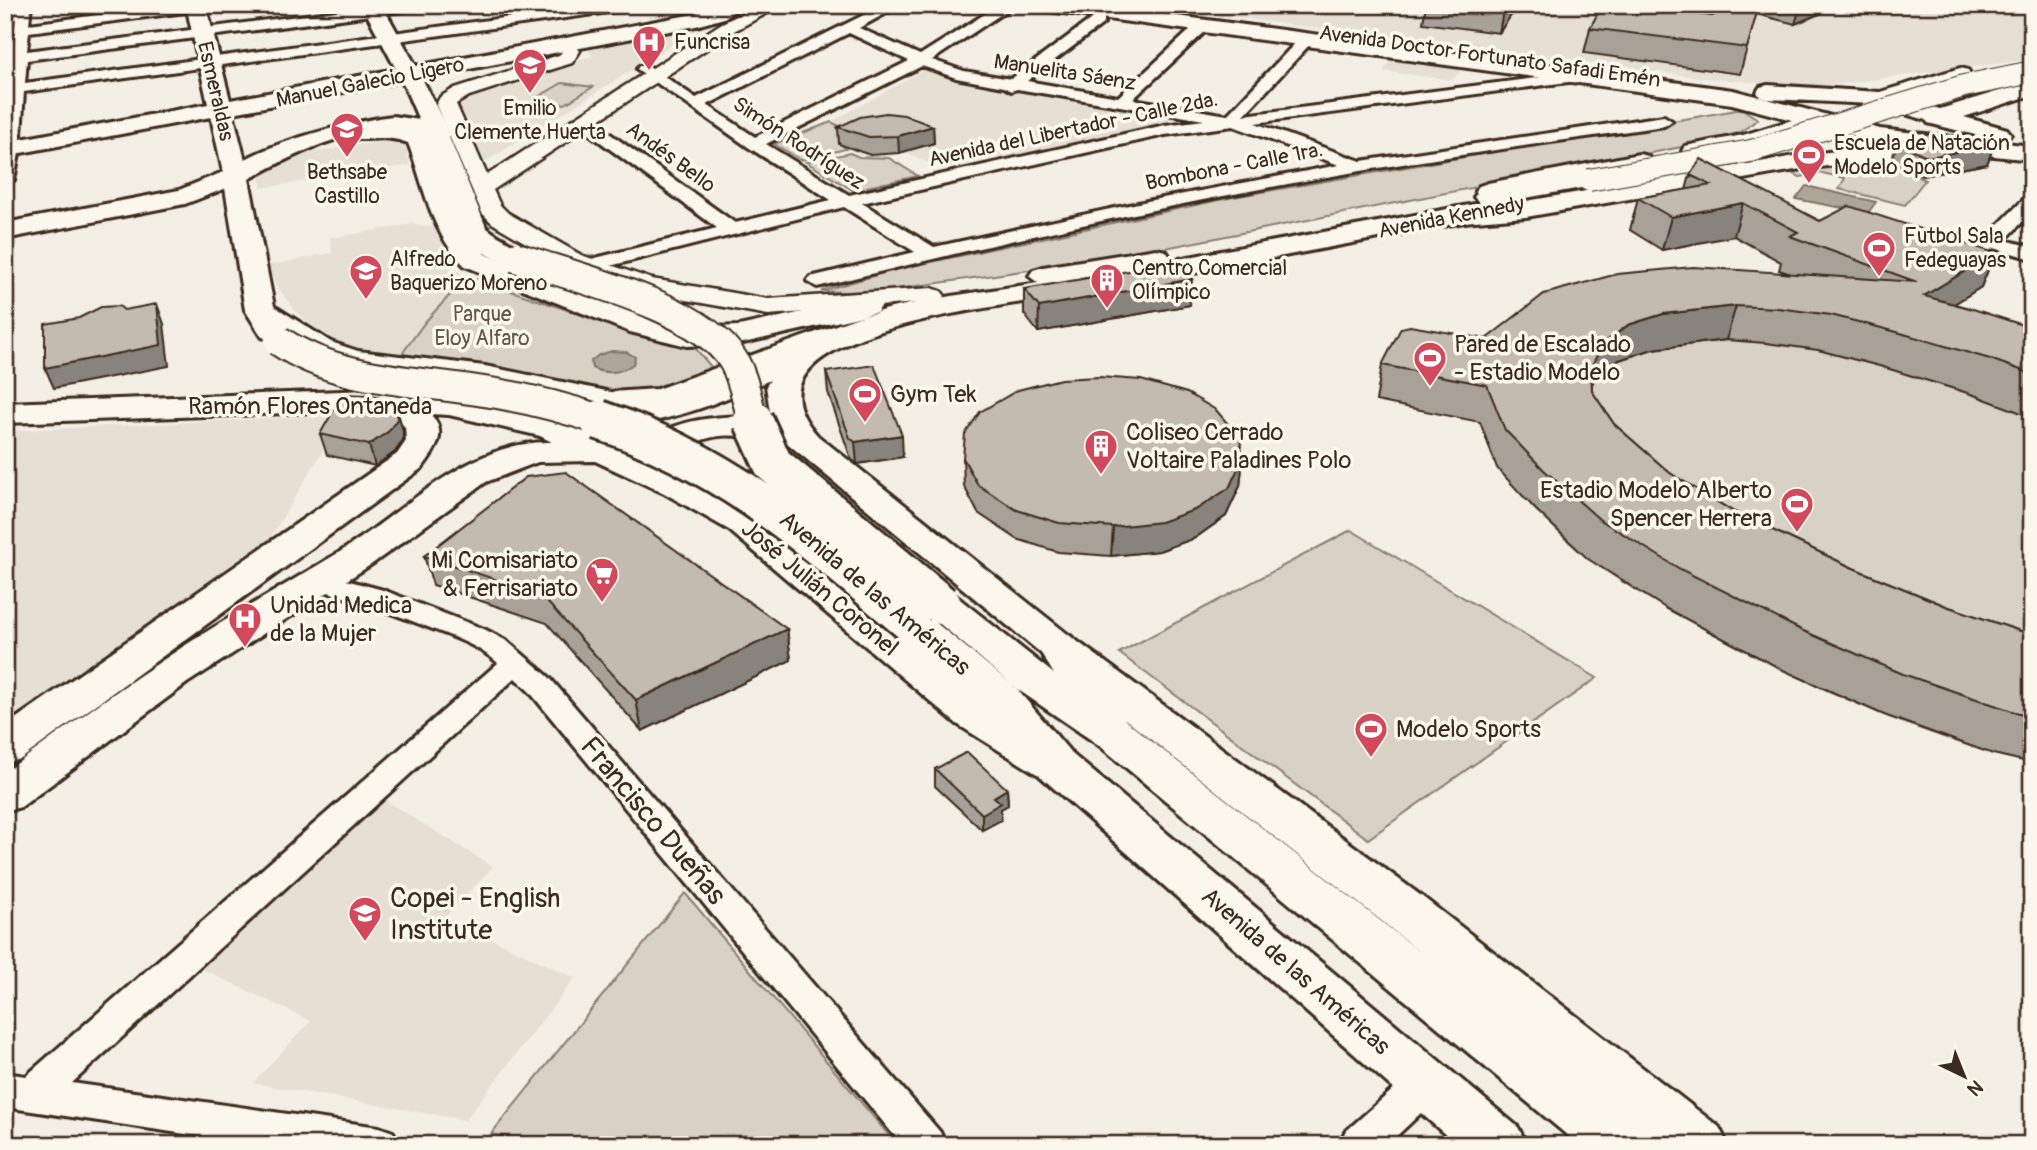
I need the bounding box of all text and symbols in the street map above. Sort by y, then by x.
street label: Avenida Doctor Fortunato Safadi Emén [1318,19,1662,94]
hospital icon: Funcrisa [630,23,668,72]
place label: Funcrisa [674,29,750,56]
street label: Esmeraldas [191,39,240,144]
school or university icon: Emilio Clemente Huerta [511,46,549,95]
street label: Manuelita Sáenz [992,48,1138,97]
street label: Manuel Galecio Ligero [274,51,466,114]
street label: Avenida del Libertador - Calle 2da. [926,86,1220,173]
street label: Simón Rodríguez [728,91,870,196]
place label: Emilio Clemente Huerta [454,95,606,146]
school or university icon: Bethsabe Castillo [328,110,366,159]
street label: Andés Bello [621,116,721,199]
place label: Escuela de Natación Modelo Sports [1834,130,2010,181]
street label: Bombona - Calle 1ra. [1143,136,1325,197]
sports icon: Escuela de Natación Modelo Sports [1790,136,1828,185]
place label: Bethsabe Castillo [307,159,388,210]
street label: Avenida Kennedy [1376,190,1526,245]
place label: Futbol Sala Fedeguayas [1904,223,2007,274]
sports icon: Futbol Sala Fedeguayas [1860,229,1898,278]
place label: Alfredo Baquerizo Moreno [390,246,547,297]
school or university icon: Alfredo Baquerizo Moreno [347,252,385,301]
place label: Centro Comercial Olímpico [1132,255,1287,306]
building icon: Centro Comercial Olímpico [1088,261,1126,310]
park label: Parque Eloy Alfaro [434,301,530,352]
place label: Pared de Escalado - Estadio Modelo [1454,330,1631,387]
sports icon: Pared de Escalado - Estadio Modelo [1411,339,1449,388]
sports icon: Gym Tek [846,375,884,424]
place label: Gym Tek [890,380,976,409]
street label: Ramón Flores Ontaneda [188,392,432,421]
place label: Coliseo Cerrado Voltaire Paladines Polo [1126,418,1352,475]
building icon: Coliseo Cerrado Voltaire Paladines Polo [1082,427,1120,476]
place label: Estadio Modelo Alberto Spencer Herrera [1540,476,1772,533]
sports icon: Estadio Modelo Alberto Spencer Herrera [1778,485,1816,534]
street label: Avenida de las Américas [773,505,976,682]
street label: José Julián Coronel [735,514,904,663]
place label: Mi Comisariato & Ferrisariato [431,546,578,603]
supermarket icon: Mi Comisariato & Ferrisariato [583,555,621,604]
place label: Unidad Medica de la Mujer [270,591,412,648]
hospital icon: Unidad Medica de la Mujer [226,600,264,649]
sports icon: Modelo Sports [1352,710,1390,759]
place label: Modelo Sports [1396,715,1541,744]
street label: Francisco Dueñas [572,730,734,912]
place label: Copei - English Institute [390,881,560,948]
street label: Avenida de las Américas [1196,882,1396,1061]
school or university icon: Copei - English Institute [346,894,384,943]
north arrow [1928,1042,1998,1112]
text: N [1962,1075,1988,1101]

